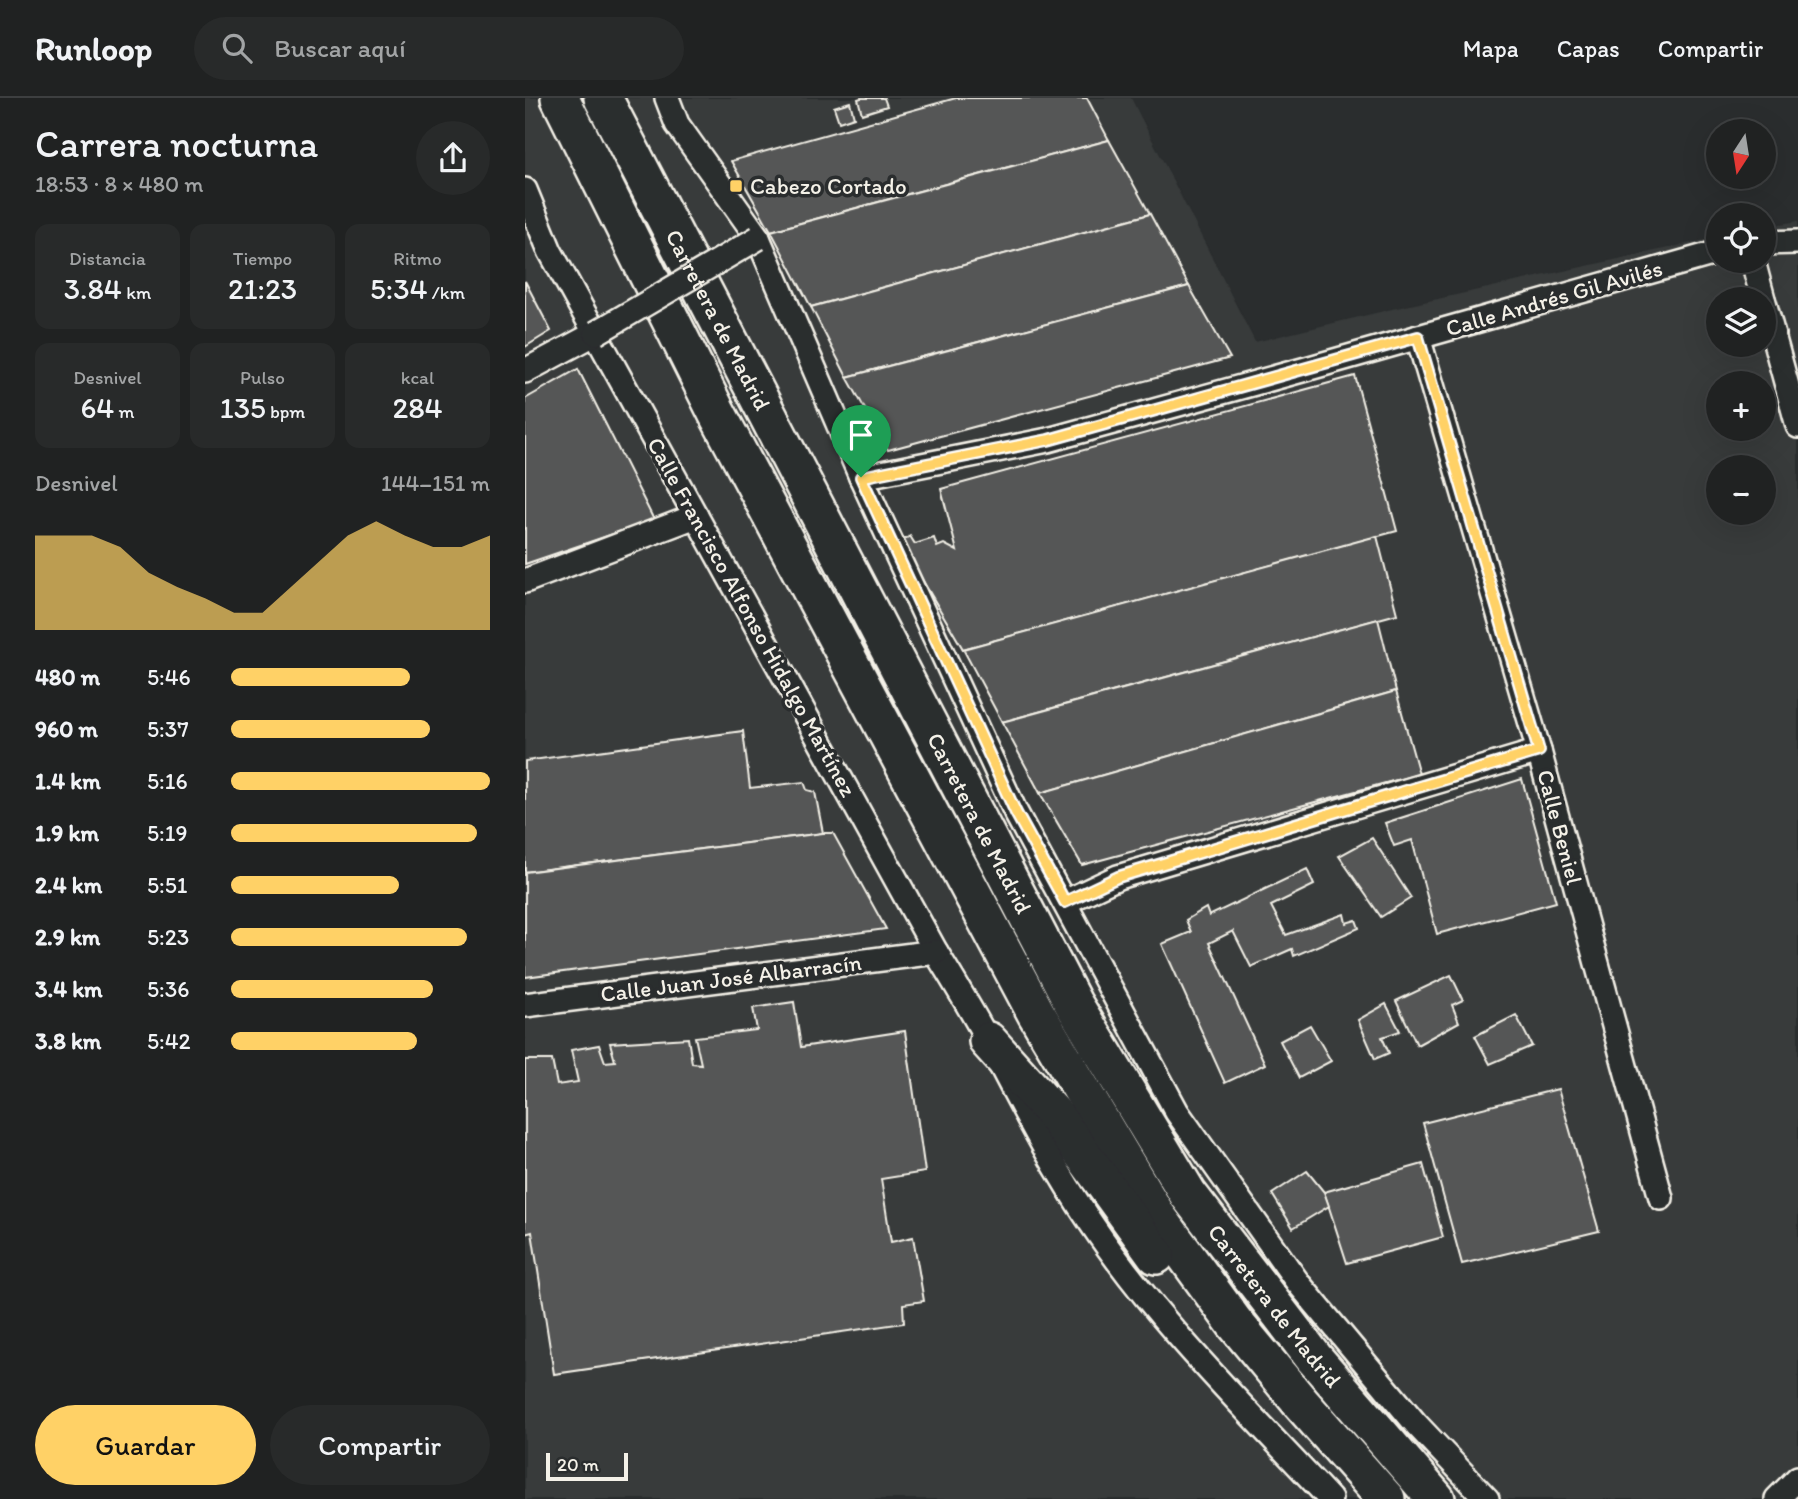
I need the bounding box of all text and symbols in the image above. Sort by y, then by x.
search box [194,17,684,80]
text: Runloop [35,29,152,68]
icon: search [218,29,256,67]
text: Buscar aquí [274,32,406,64]
text: Mapa [1463,34,1519,63]
text: Capas [1557,34,1620,63]
text: Compartir [1658,34,1763,63]
north arrow [1706,119,1776,189]
map controls [1706,119,1776,525]
text: Carrera nocturna [35,121,318,167]
button: share [416,121,490,195]
text: 18:53 · 8 × 480 m [35,170,204,198]
place label: Cabezo Cortado [750,172,907,200]
marker: Cabezo Cortado [728,178,744,194]
button: locate [1706,203,1776,273]
street label: Carretera de Madrid [660,225,777,415]
text: Distancia [69,247,146,270]
text: Tiempo [233,247,292,270]
text: Ritmo [393,247,442,270]
street label: Calle Andrés Gil Avilés [1443,254,1665,342]
text: 3.84 [64,270,122,307]
text: 21:23 [228,270,297,307]
text: 5:34 [370,270,428,307]
text: km [122,281,151,304]
text: /km [428,281,465,304]
button: layers [1706,287,1776,357]
text: Desnivel [73,366,142,389]
text: Pulso [240,366,285,389]
text: kcal [401,366,434,389]
button: + [1706,371,1776,441]
text: 64 [80,389,114,426]
text: 135 [220,389,266,426]
text: 284 [392,389,443,426]
text: m [114,400,135,423]
text: bpm [266,400,305,423]
pin [831,405,891,477]
icon: arrive [842,416,880,454]
street label: Calle Francisco Alfonso Hidalgo Martínez [641,432,863,802]
button: − [1706,455,1776,525]
text: Desnivel [35,469,118,497]
text: 144–151 m [381,469,490,497]
text: 480 m [35,663,100,691]
text: 5:46 [147,663,191,691]
text: 960 m [35,715,98,743]
text: 5:37 [147,715,189,743]
street label: Carretera de Madrid [921,728,1038,918]
street label: Calle Beniel [1531,766,1589,888]
text: 1.4 km [35,767,101,795]
text: 5:16 [147,767,188,795]
text: 1.9 km [35,819,99,847]
text: 5:19 [147,819,187,847]
text: 2.4 km [35,871,102,899]
text: 5:51 [147,871,187,899]
text: 2.9 km [35,923,100,951]
text: 5:23 [147,923,189,951]
street label: Calle Juan José Albarracín [599,948,863,1008]
text: 3.4 km [35,975,103,1003]
text: 5:36 [147,975,189,1003]
text: 3.8 km [35,1027,101,1055]
text: 5:42 [147,1027,191,1055]
street label: Carretera de Madrid [1202,1218,1347,1393]
button: Guardar [35,1405,256,1485]
button: Compartir [270,1405,490,1485]
scale bar [546,1450,628,1482]
text: 20 m [557,1453,599,1476]

